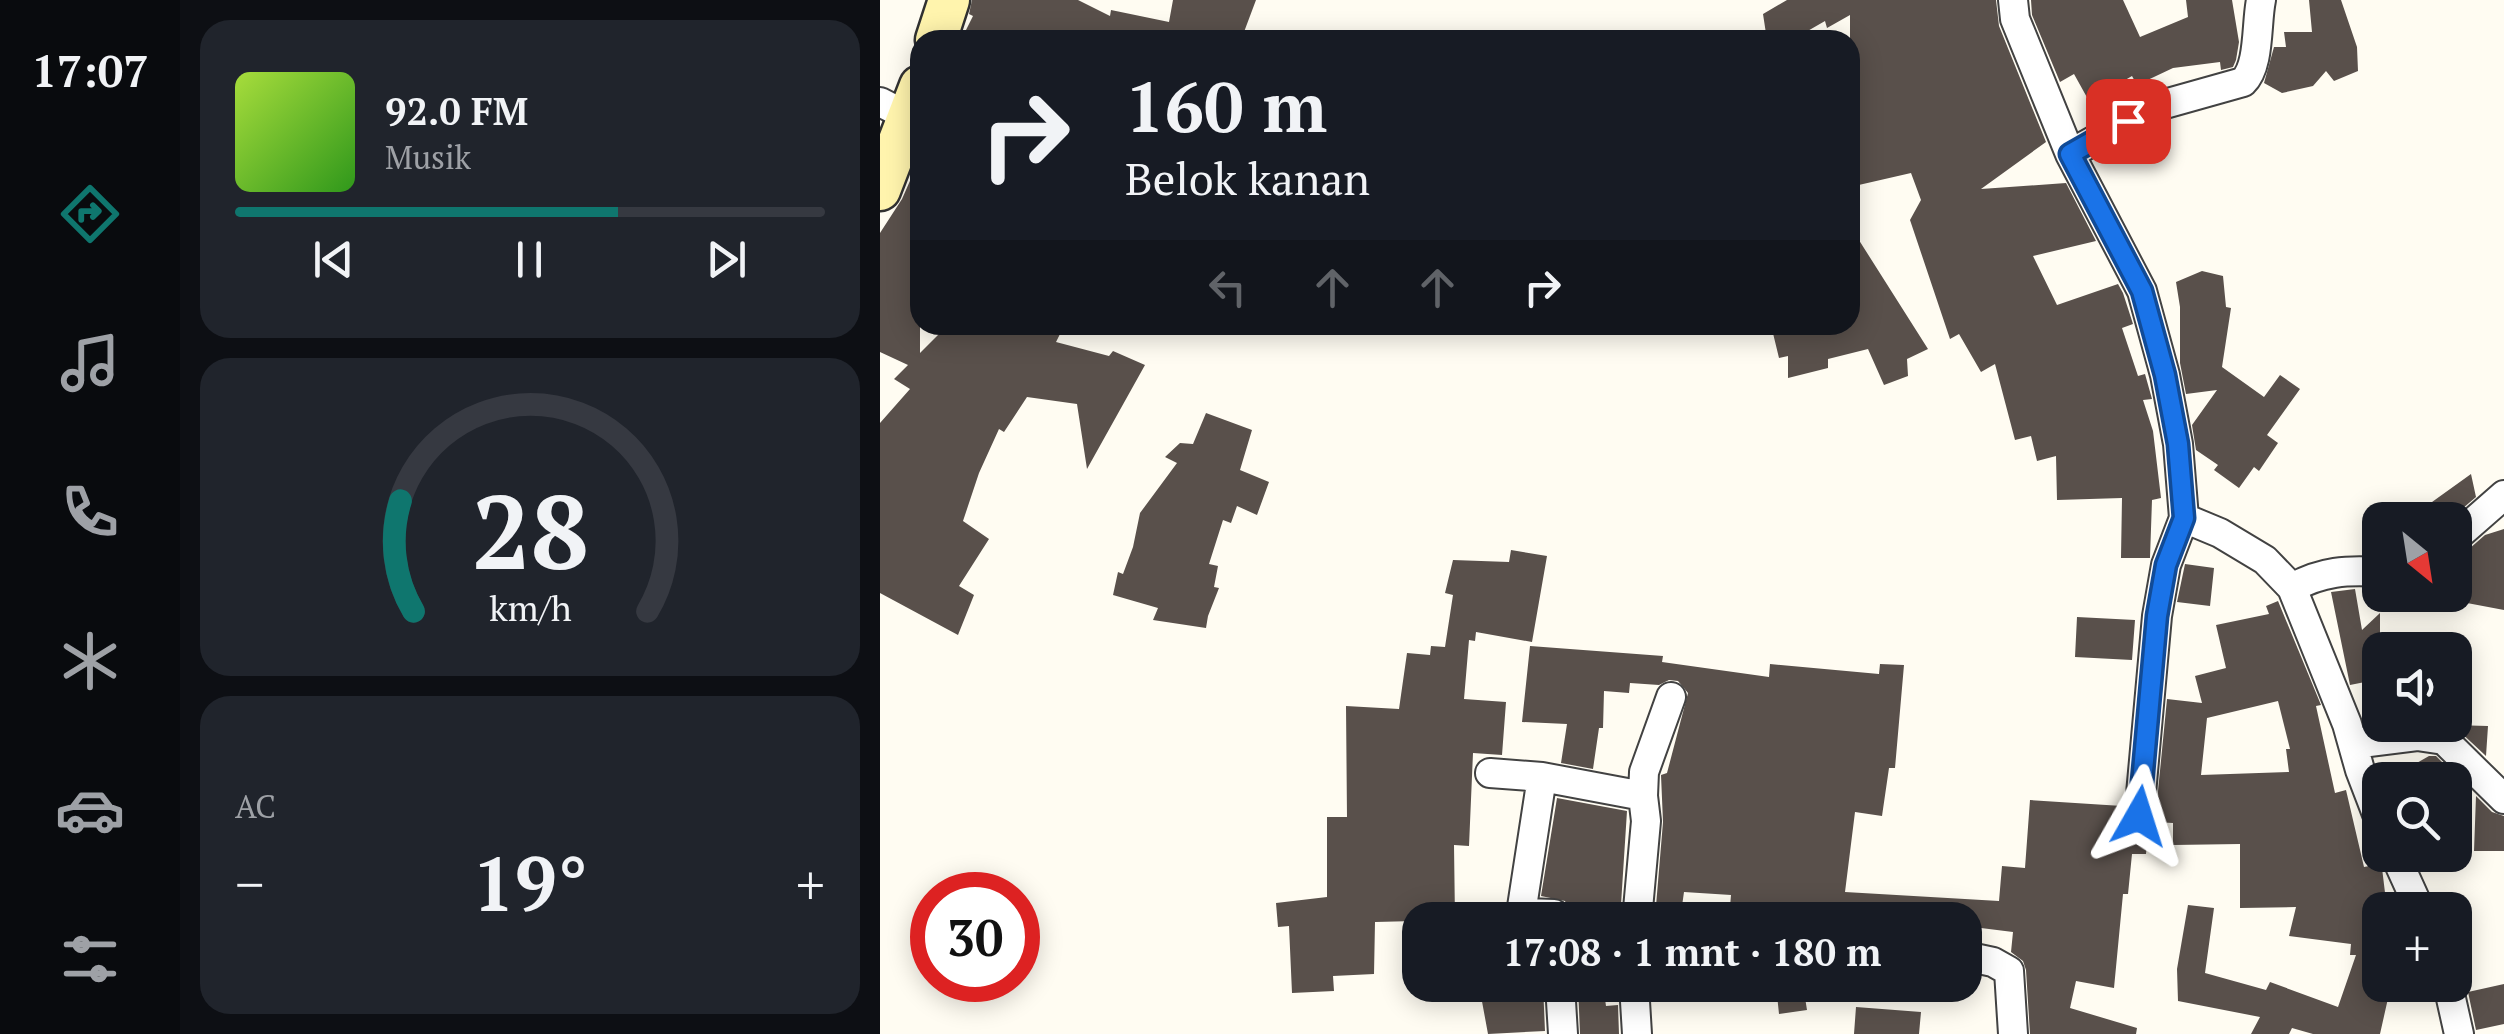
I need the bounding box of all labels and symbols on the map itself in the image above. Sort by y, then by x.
pin [2086,79,2171,164]
north arrow [2362,502,2472,612]
position arrow [2087,764,2191,868]
speed limit sign: 30 [910,872,1040,1002]

